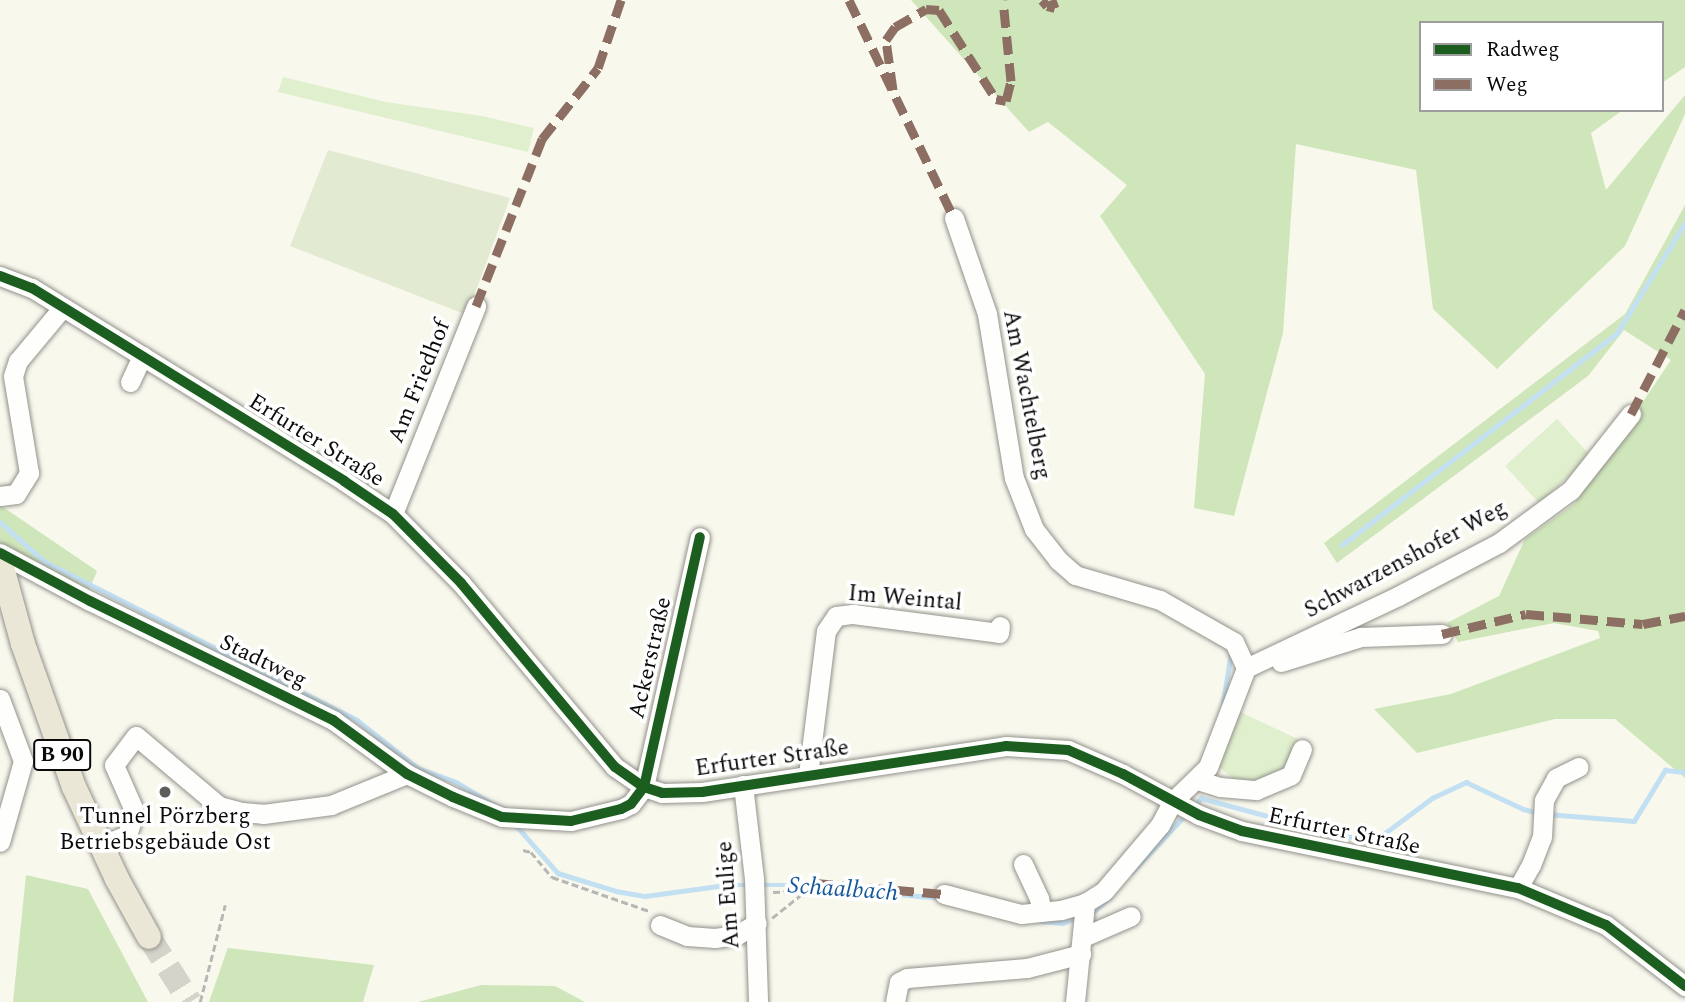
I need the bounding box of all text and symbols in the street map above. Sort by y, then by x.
legend [1419,21,1664,112]
text: Radweg [1486,34,1560,66]
text: Weg [1486,69,1528,101]
street label: Am Wachtelberg [996,308,1056,482]
street label: Am Friedhof [383,316,457,448]
street label: Erfurter Straße [243,388,389,494]
street label: Schwarzenshofer Weg [1300,495,1512,625]
street label: Im Weintal [847,580,963,618]
street label: Ackerstraße [624,594,678,722]
street label: Stadtweg [215,629,311,695]
street label: Erfurter Straße [693,735,851,783]
road number: B 90 [32,738,92,772]
marker: Tunnel Pörzberg Betriebsgebäude Ost [157,784,173,800]
street label: Erfurter Straße [1265,802,1423,862]
place label: Tunnel Pörzberg Betriebsgebäude Ost [59,803,271,857]
street label: Am Eulige [711,840,747,950]
water label: Schaalbach [787,872,899,908]

